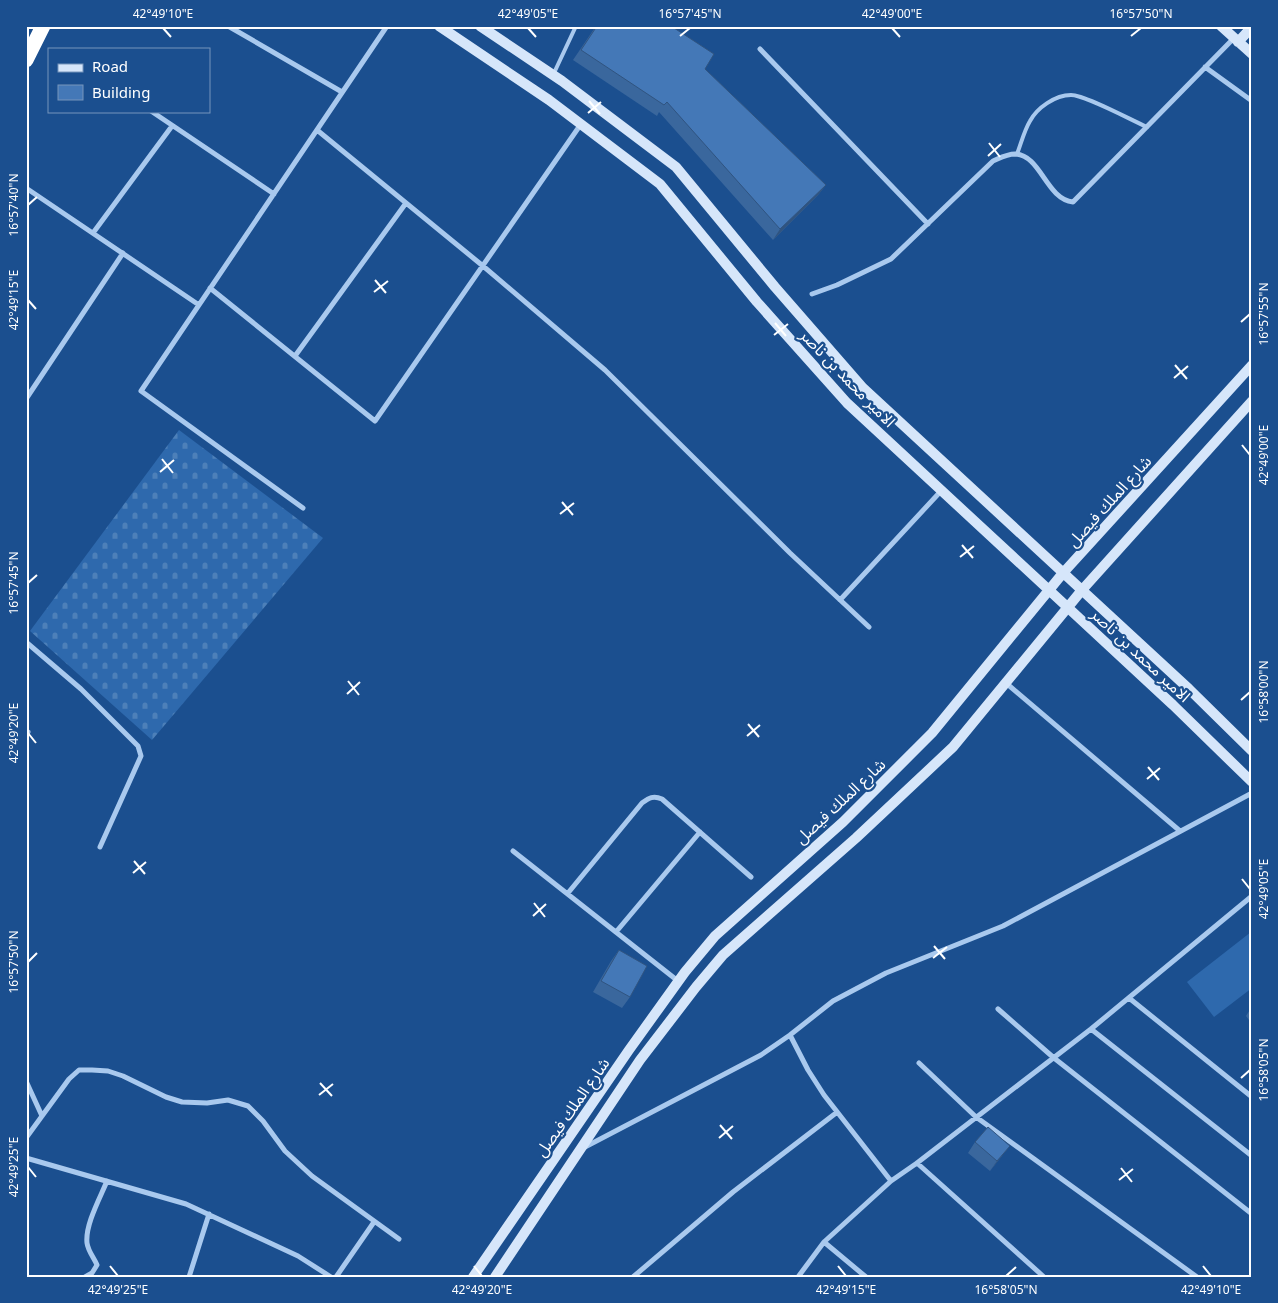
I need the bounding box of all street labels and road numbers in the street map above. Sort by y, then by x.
street label: الامير محمد بن ناصر [795,323,901,432]
street label: شارع الملك فيصل [1062,450,1158,553]
street label: الامير محمد بن ناصر [1086,602,1195,707]
street label: شارع الملك فيصل [790,753,891,850]
street label: شارع الملك فيصل [530,1053,616,1162]

